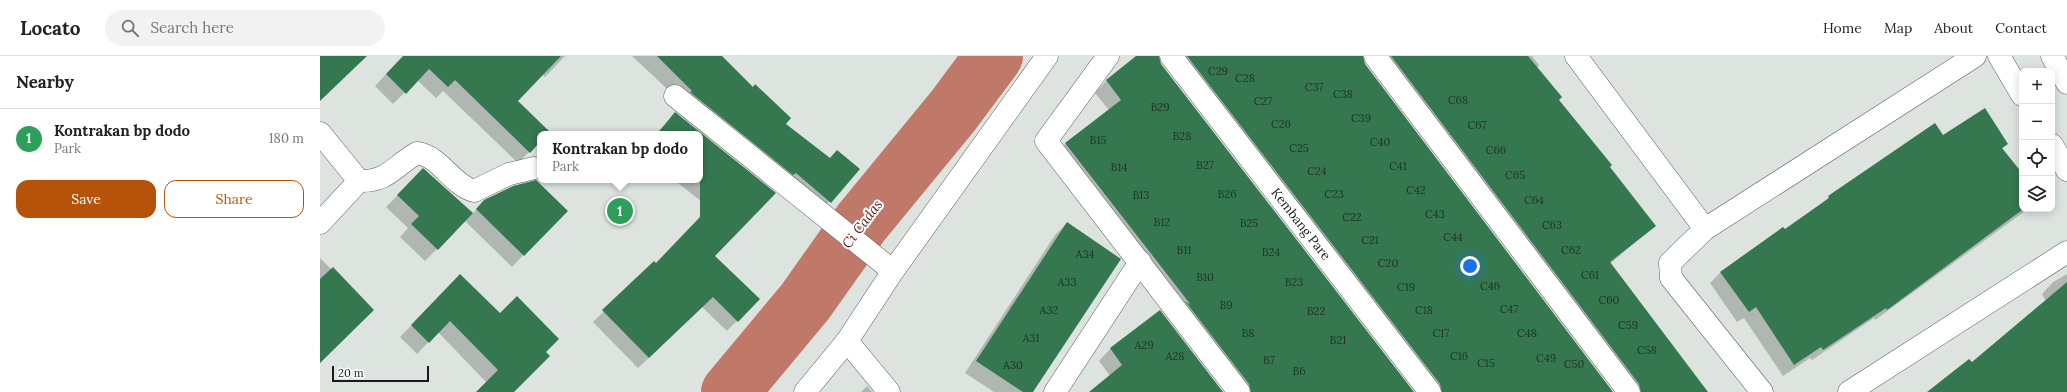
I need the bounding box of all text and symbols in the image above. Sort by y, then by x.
search box [105,10,385,46]
text: Locato [20,16,81,40]
icon: search [119,17,141,39]
text: Search here [151,18,234,37]
text: Home [1823,19,1862,37]
text: Map [1884,19,1912,37]
text: About [1934,19,1973,37]
text: Contact [1995,19,2047,37]
house number: C29 [1208,64,1228,78]
map controls [2019,68,2055,212]
button: + [2019,68,2055,104]
text: Nearby [16,71,74,93]
house number: C28 [1235,71,1255,85]
house number: C37 [1305,80,1323,94]
house number: C38 [1333,87,1353,101]
house number: C68 [1448,93,1468,107]
house number: C27 [1254,94,1272,108]
house number: B29 [1150,100,1170,114]
button: − [2019,104,2055,140]
house number: C39 [1351,111,1371,125]
house number: C26 [1271,117,1291,131]
house number: C67 [1467,118,1487,132]
text: Kontrakan bp dodo [54,121,190,140]
house number: B28 [1173,129,1191,143]
text: 1 [26,130,32,147]
text: 180 m [269,130,304,147]
popup [537,131,703,183]
house number: B15 [1090,133,1106,147]
house number: C40 [1370,135,1390,149]
text: Kontrakan bp dodo [552,139,688,158]
text: Park [54,140,81,157]
button: locate [2019,140,2055,176]
house number: C25 [1289,141,1309,155]
house number: C66 [1486,143,1506,157]
text: Park [552,158,579,175]
house number: B27 [1196,158,1214,172]
house number: C41 [1389,159,1407,173]
house number: B14 [1111,160,1127,174]
house number: C24 [1307,164,1327,178]
house number: C65 [1505,168,1525,182]
button: layers [2019,176,2055,212]
button: Save [16,180,156,218]
button: Share [164,180,304,218]
house number: C42 [1406,183,1426,197]
street label: Kembang Pare [1267,184,1335,264]
house number: B26 [1217,187,1237,201]
house number: C23 [1324,187,1344,201]
house number: B13 [1133,188,1149,202]
house number: C64 [1524,193,1544,207]
pin: 1 [607,196,633,226]
water label: Ci Cadas [838,196,886,252]
house number: C43 [1425,207,1445,221]
house number: C22 [1342,210,1362,224]
house number: B12 [1154,215,1170,229]
house number: B25 [1240,216,1258,230]
house number: C63 [1542,218,1562,232]
house number: C44 [1443,230,1463,244]
house number: C21 [1361,233,1379,247]
house number: B11 [1177,243,1191,257]
house number: C62 [1561,243,1581,257]
house number: B24 [1262,245,1280,259]
house number: A34 [1075,247,1095,261]
house number: C20 [1378,256,1398,270]
your location [1460,256,1480,276]
house number: C61 [1581,268,1599,282]
house number: B10 [1196,270,1214,284]
house number: A33 [1056,275,1077,289]
house number: B23 [1285,275,1303,289]
house number: C46 [1480,279,1500,293]
house number: C19 [1397,280,1415,294]
house number: C60 [1599,293,1620,307]
house number: B9 [1219,298,1233,312]
house number: C47 [1500,302,1518,316]
house number: A32 [1039,303,1059,317]
house number: C18 [1415,303,1433,317]
house number: B22 [1307,304,1325,318]
house number: C59 [1618,318,1638,332]
house number: B8 [1241,326,1255,340]
house number: C17 [1433,326,1449,340]
house number: C48 [1517,326,1537,340]
house number: A31 [1021,331,1040,345]
house number: B21 [1330,333,1346,347]
house number: A29 [1133,338,1154,352]
house number: C58 [1637,343,1657,357]
house number: A28 [1164,349,1185,363]
house number: C16 [1450,349,1468,363]
house number: C49 [1536,351,1556,365]
house number: B7 [1263,353,1275,367]
house number: C15 [1477,356,1495,370]
house number: C50 [1564,357,1584,371]
house number: A30 [1002,358,1023,372]
scale bar [332,364,429,383]
house number: B6 [1292,364,1306,378]
text: 20 m [338,366,363,380]

